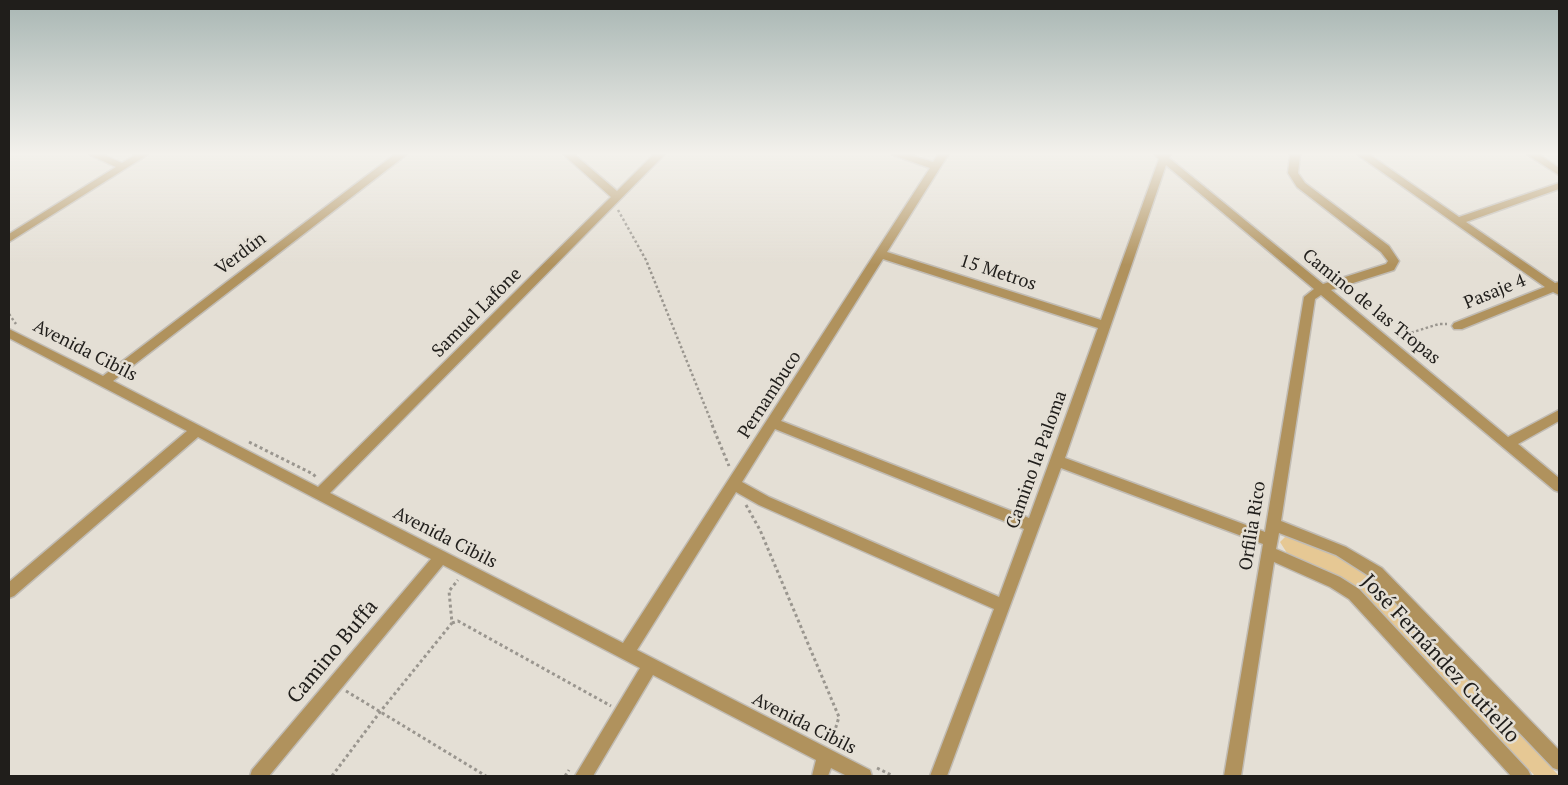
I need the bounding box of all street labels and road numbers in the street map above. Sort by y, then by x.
street label: Verdún [211,228,271,280]
street label: Camino de las Tropas [1298,245,1444,369]
street label: 15 Metros [957,250,1039,296]
street label: Samuel Lafone [428,264,526,362]
street label: Pasaje 4 [1461,270,1529,314]
street label: Avenida Cibils [29,316,141,386]
street label: Pernambuco [734,347,806,443]
street label: Camino la Paloma [1002,388,1072,532]
street label: Orfilia Rico [1235,480,1271,572]
street label: Avenida Cibils [389,503,501,573]
street label: José Fernández Cutiello [1355,570,1525,748]
street label: Camino Buffa [282,595,384,709]
street label: Avenida Cibils [748,689,860,759]

